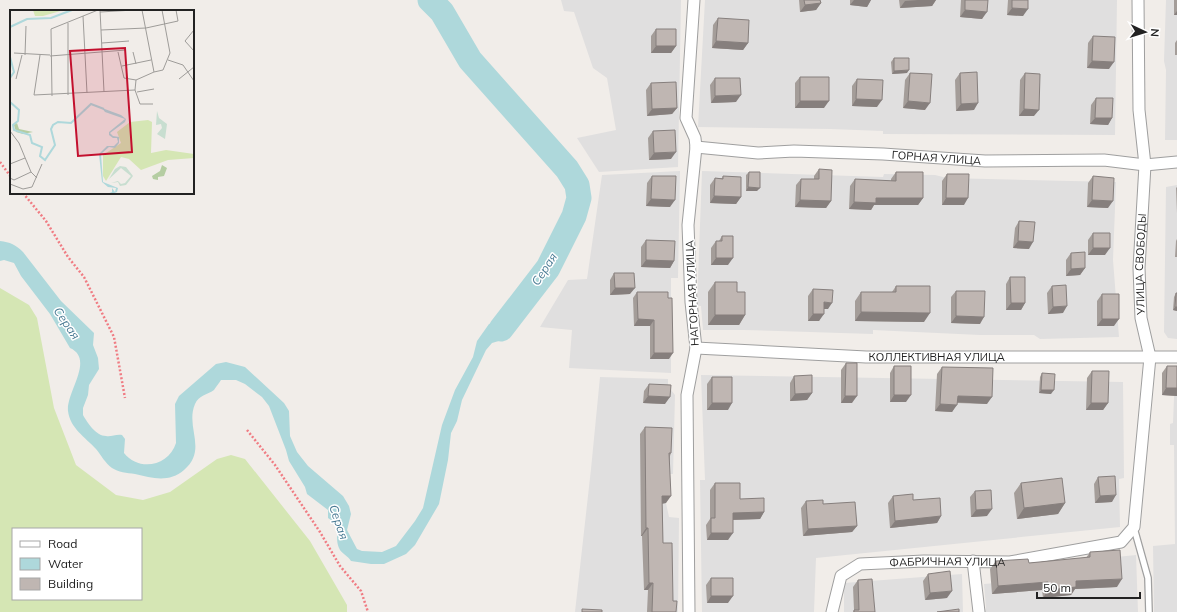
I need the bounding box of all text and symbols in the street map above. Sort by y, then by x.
inset map [10,10,194,194]
north arrow [1125,12,1165,52]
text: N [1148,28,1162,37]
street label: ГОРНАЯ УЛИЦА [891,148,982,168]
street label: УЛИЦА СВОБОДЫ [1132,213,1149,316]
street label: НАГОРНАЯ УЛИЦА [682,240,702,346]
water label: Серая [528,249,560,288]
water label: Серая [51,304,84,342]
street label: КОЛЛЕКТИВНАЯ УЛИЦА [869,350,1005,364]
water label: Серая [326,503,352,542]
legend [12,528,142,600]
text: Road [48,536,77,551]
street label: ФАБРИЧНАЯ УЛИЦА [889,554,1005,570]
text: Water [48,556,84,571]
scale bar [1037,574,1140,600]
text: Building [48,576,93,591]
text: 50 m [1043,580,1071,595]

